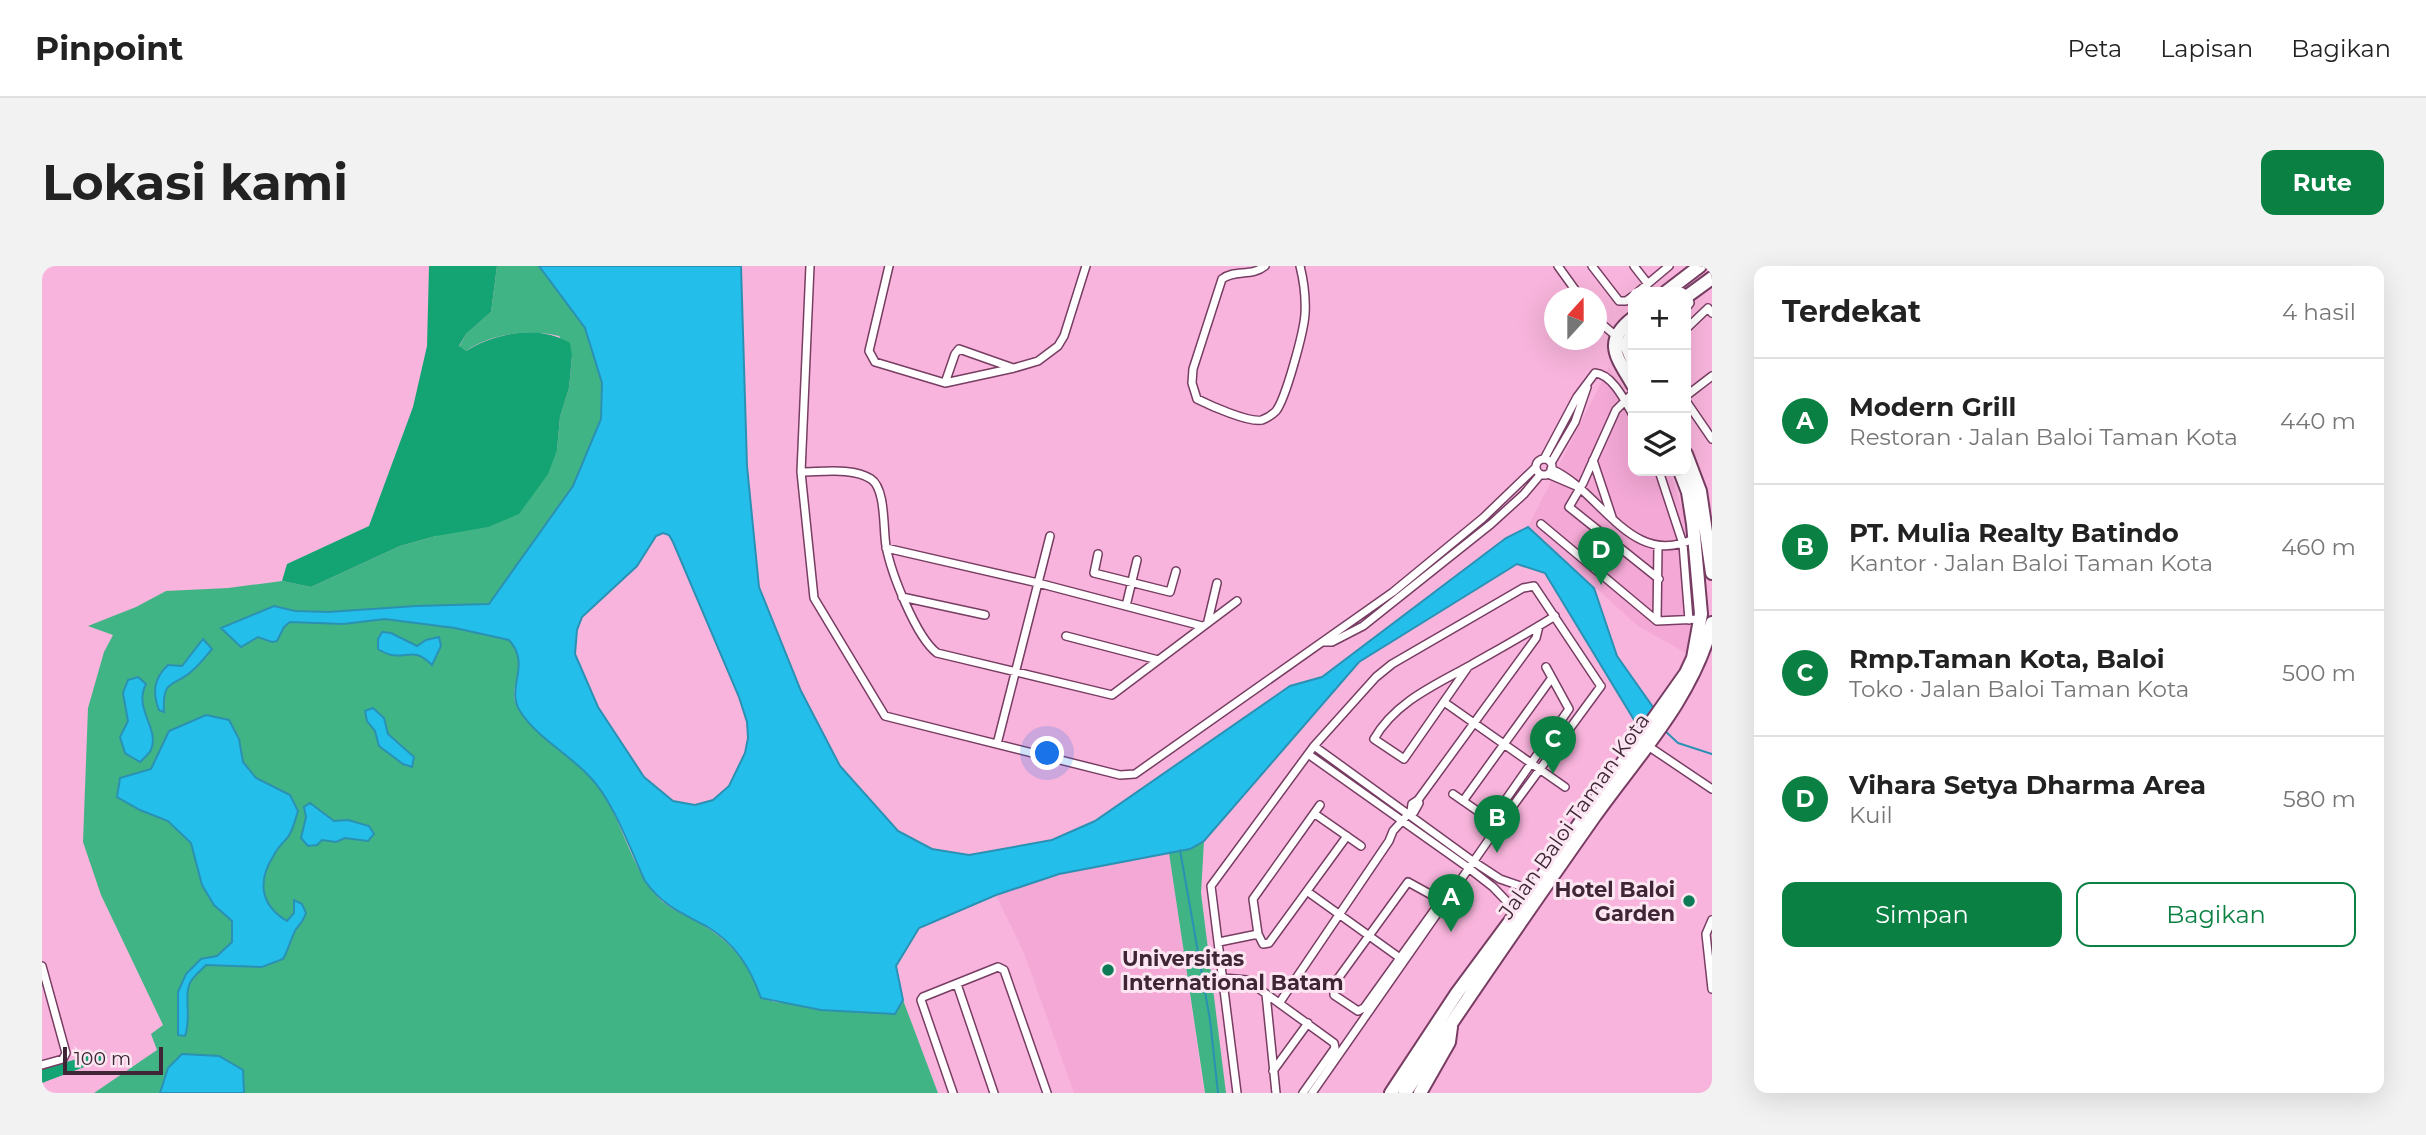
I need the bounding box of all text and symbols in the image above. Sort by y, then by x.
text: Pinpoint [35,28,183,68]
text: Peta [2067,34,2122,63]
text: Lapisan [2160,34,2253,63]
text: Bagikan [2291,34,2391,63]
button: Rute [2261,150,2384,215]
text: Lokasi kami [42,153,348,212]
north arrow [1544,287,1607,350]
map controls [1628,287,1691,476]
button: + [1628,287,1691,350]
text: Terdekat [1782,293,1921,330]
text: 4 hasil [2282,298,2356,326]
button: − [1628,350,1691,413]
text: Modern Grill [1849,391,2016,423]
text: A [1796,407,1814,435]
text: 440 m [2280,407,2356,435]
button: layers [1628,413,1691,476]
text: Restoran · Jalan Baloi Taman Kota [1849,423,2238,451]
text: PT. Mulia Realty Batindo [1849,517,2179,549]
pin: D [1578,527,1624,585]
text: B [1796,533,1814,561]
text: 460 m [2281,533,2356,561]
text: Kantor · Jalan Baloi Taman Kota [1849,549,2213,577]
text: Rmp.Taman Kota, Baloi [1849,643,2165,675]
text: C [1797,659,1813,687]
text: 500 m [2282,659,2356,687]
text: Toko · Jalan Baloi Taman Kota [1849,675,2189,703]
street label: Jalan Baloi Taman Kota [1493,708,1655,924]
pin: C [1530,716,1576,774]
your location [1030,736,1064,770]
text: Vihara Setya Dharma Area [1849,769,2206,801]
text: D [1796,785,1815,813]
text: 580 m [2283,785,2356,813]
pin: B [1474,795,1520,853]
text: Kuil [1849,801,1893,829]
pin: A [1428,874,1474,932]
place label: Hotel Baloi Garden [1555,877,1675,926]
button: Simpan [1782,882,2062,947]
button: Bagikan [2076,882,2356,947]
marker: Hotel Baloi Garden [1681,893,1697,909]
place label: Universitas International Batam [1122,946,1344,995]
marker: Universitas International Batam [1100,962,1116,978]
scale bar [63,1044,163,1076]
text: 100 m [74,1047,131,1070]

